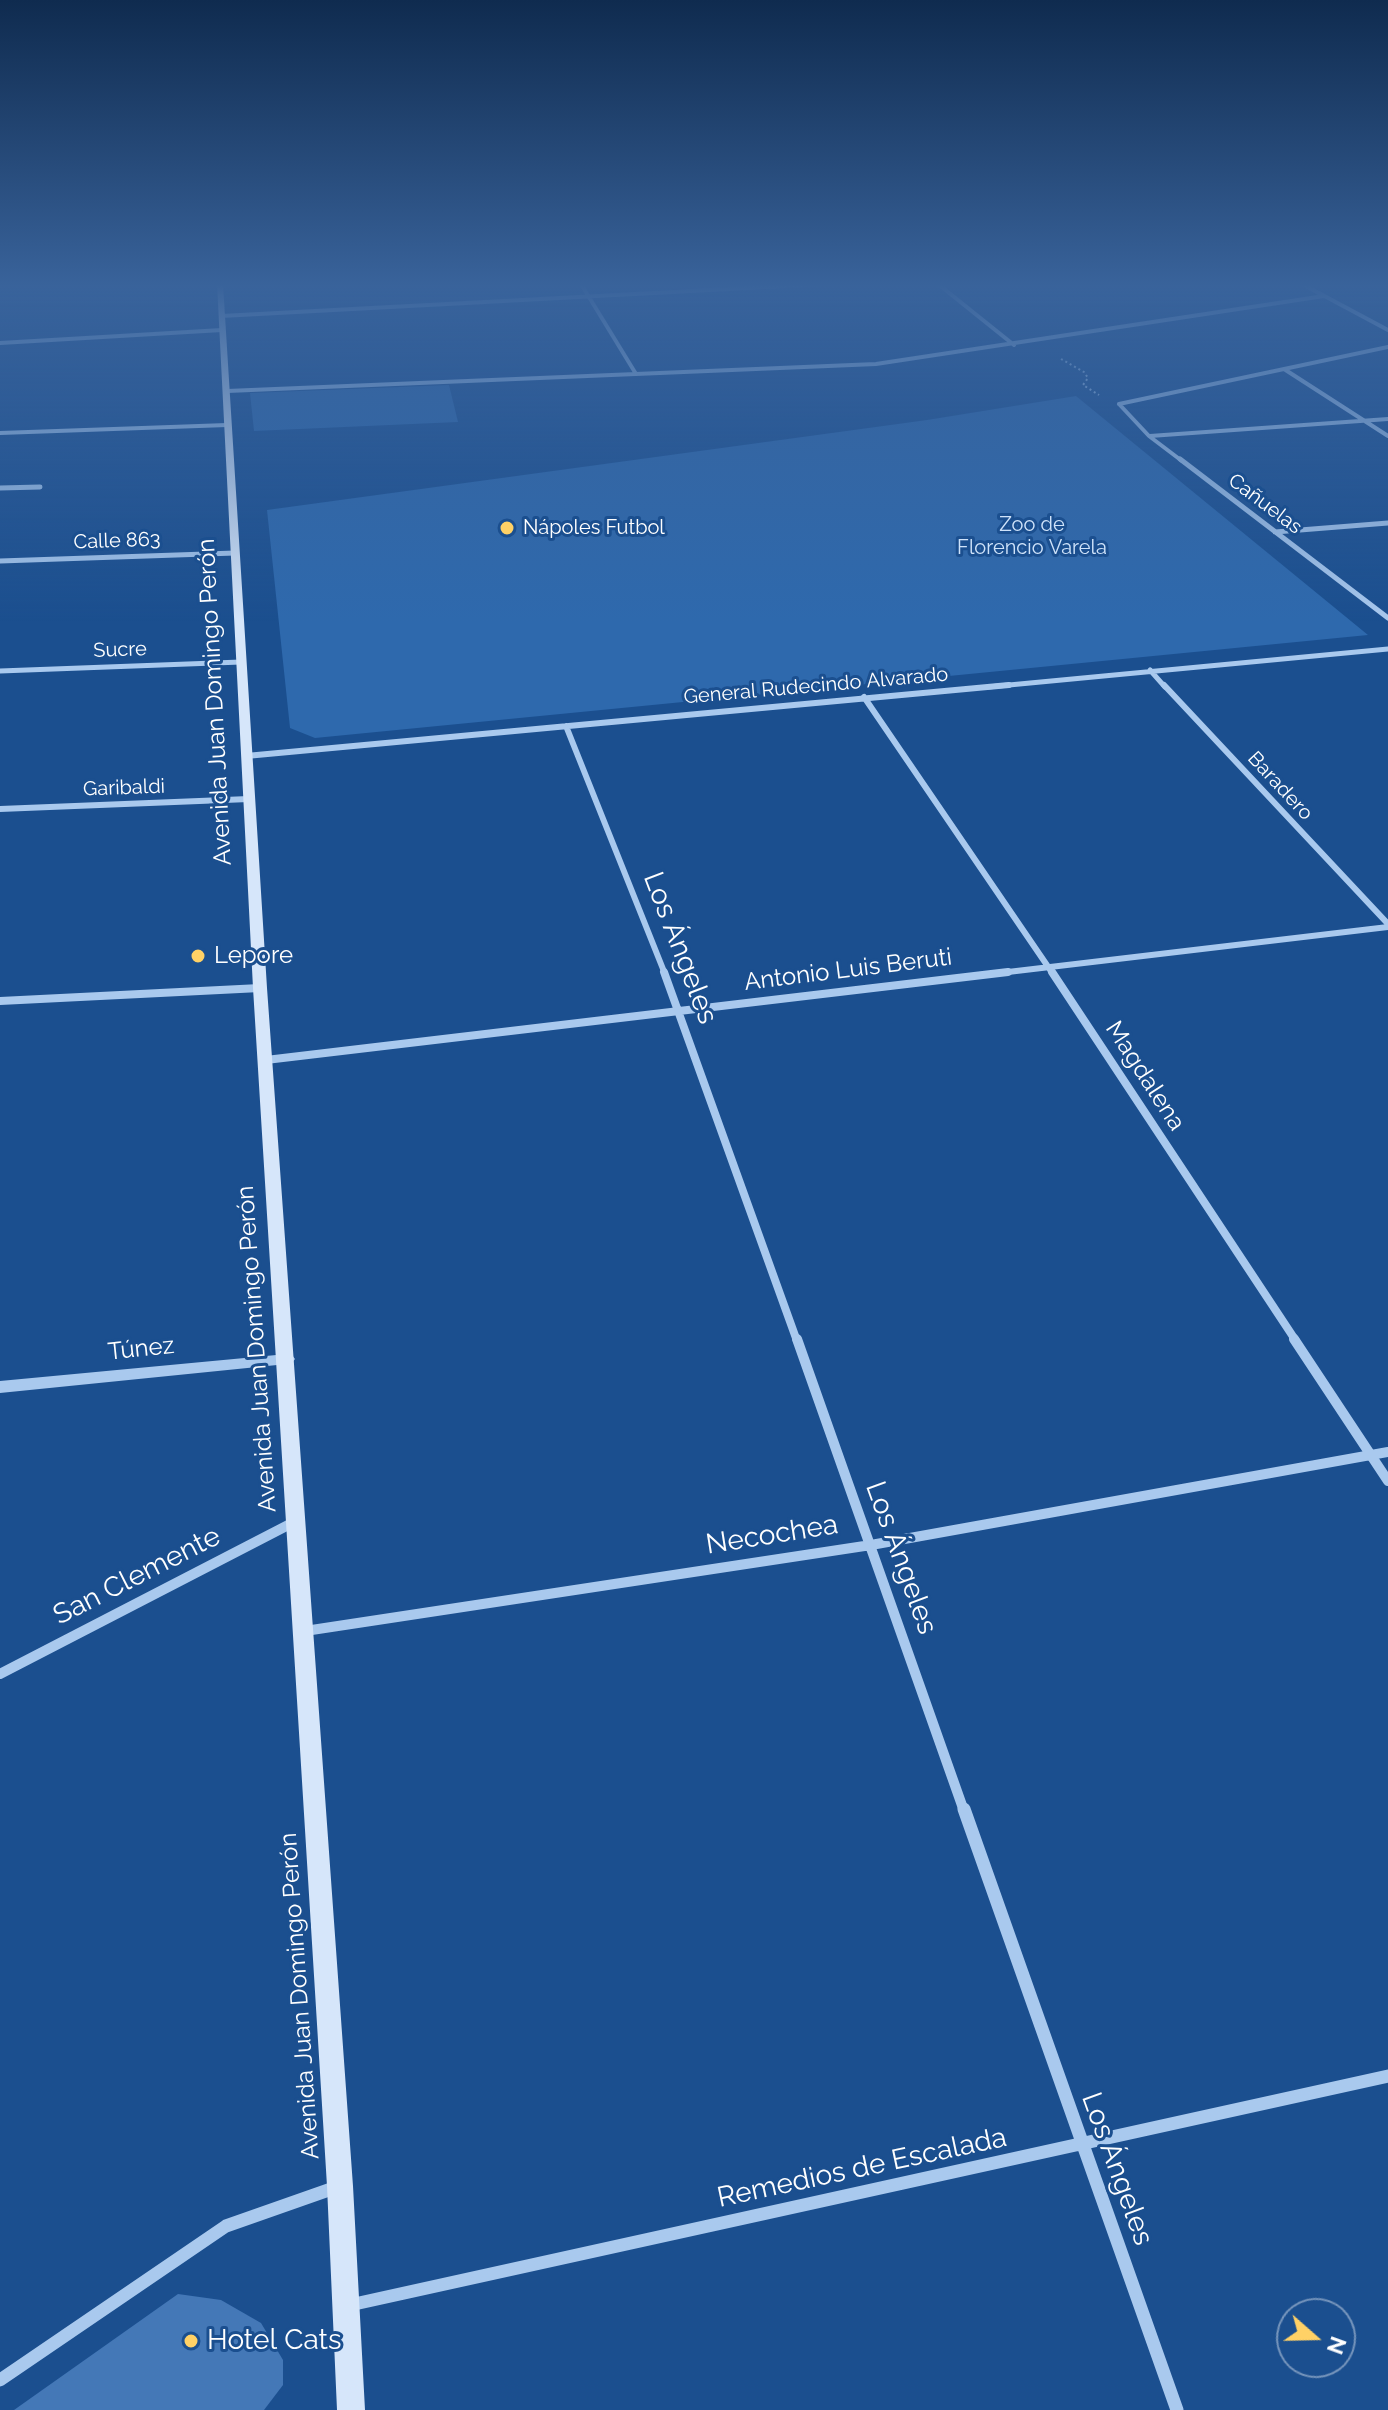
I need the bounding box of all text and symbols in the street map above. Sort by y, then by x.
street label: Cañuelas [1223,469,1307,539]
park label: Zoo de Florencio Varela [957,513,1107,560]
place label: Nápoles Futbol [523,516,665,540]
marker: Nápoles Futbol [498,519,516,537]
street label: Calle 863 [73,527,161,555]
street label: Avenida Juan Domingo Perón [192,538,238,866]
street label: Sucre [93,637,147,663]
street label: General Rudecindo Alvarado [683,662,949,710]
street label: Baradero [1242,747,1318,825]
street label: Garibaldi [83,775,165,801]
street label: Los Ángeles [636,867,724,1029]
place label: Lepore [214,942,293,970]
street label: Antonio Luis Beruti [743,943,953,997]
marker: Lepore [189,947,207,965]
street label: Magdalena [1099,1016,1191,1136]
street label: Avenida Juan Domingo Perón [231,1185,283,1513]
street label: Túnez [106,1331,176,1367]
street label: Los Ángeles [858,1477,944,1639]
street label: Necochea [704,1508,840,1562]
street label: San Clemente [48,1520,226,1632]
street label: Avenida Juan Domingo Perón [274,1832,326,2160]
street label: Los Ángeles [1074,2088,1160,2250]
street label: Remedios de Escalada [714,2121,1010,2215]
north arrow [1276,2298,1356,2378]
place label: Hotel Cats [207,2324,341,2358]
marker: Hotel Cats [182,2332,200,2350]
text: N [1322,2333,1352,2358]

